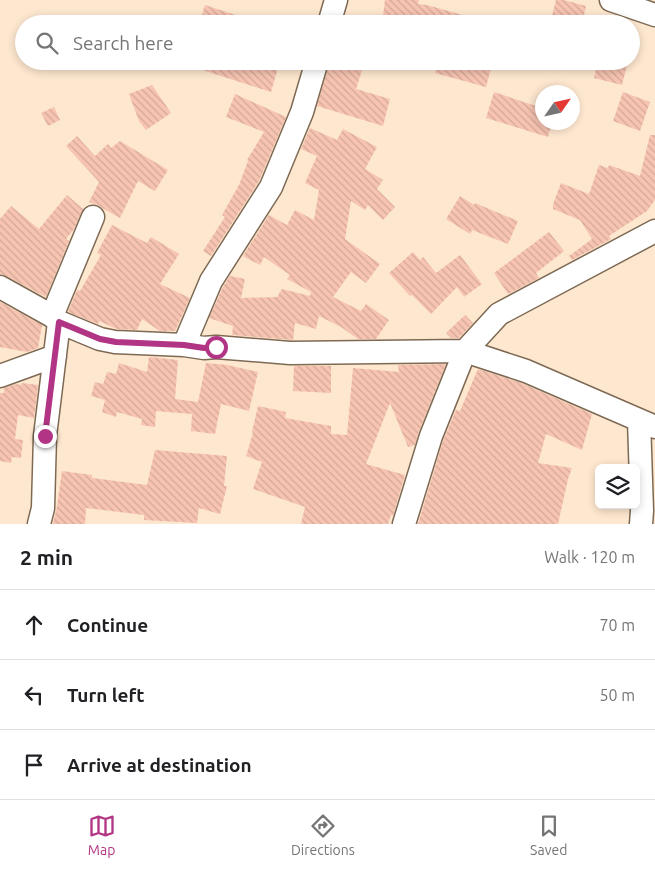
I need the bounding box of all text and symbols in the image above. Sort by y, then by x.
search box [15,15,640,70]
icon: search [33,29,61,57]
text: Search here [73,32,173,54]
north arrow [535,85,580,130]
route start [205,336,228,359]
route end [34,425,57,448]
map controls [595,464,640,509]
button: layers [595,464,640,509]
text: 2 min [20,545,73,569]
text: Walk · 120 m [544,548,635,566]
icon: ahead [20,611,48,639]
text: Continue [67,614,148,636]
text: 70 m [599,616,635,634]
icon: left [20,681,48,709]
text: Turn left [67,684,145,706]
text: 50 m [599,686,635,704]
icon: arrive [20,751,48,779]
text: Arrive at destination [67,754,252,776]
tab: Map [88,812,116,858]
tab: Directions [291,812,355,858]
tab: Saved [530,812,567,858]

